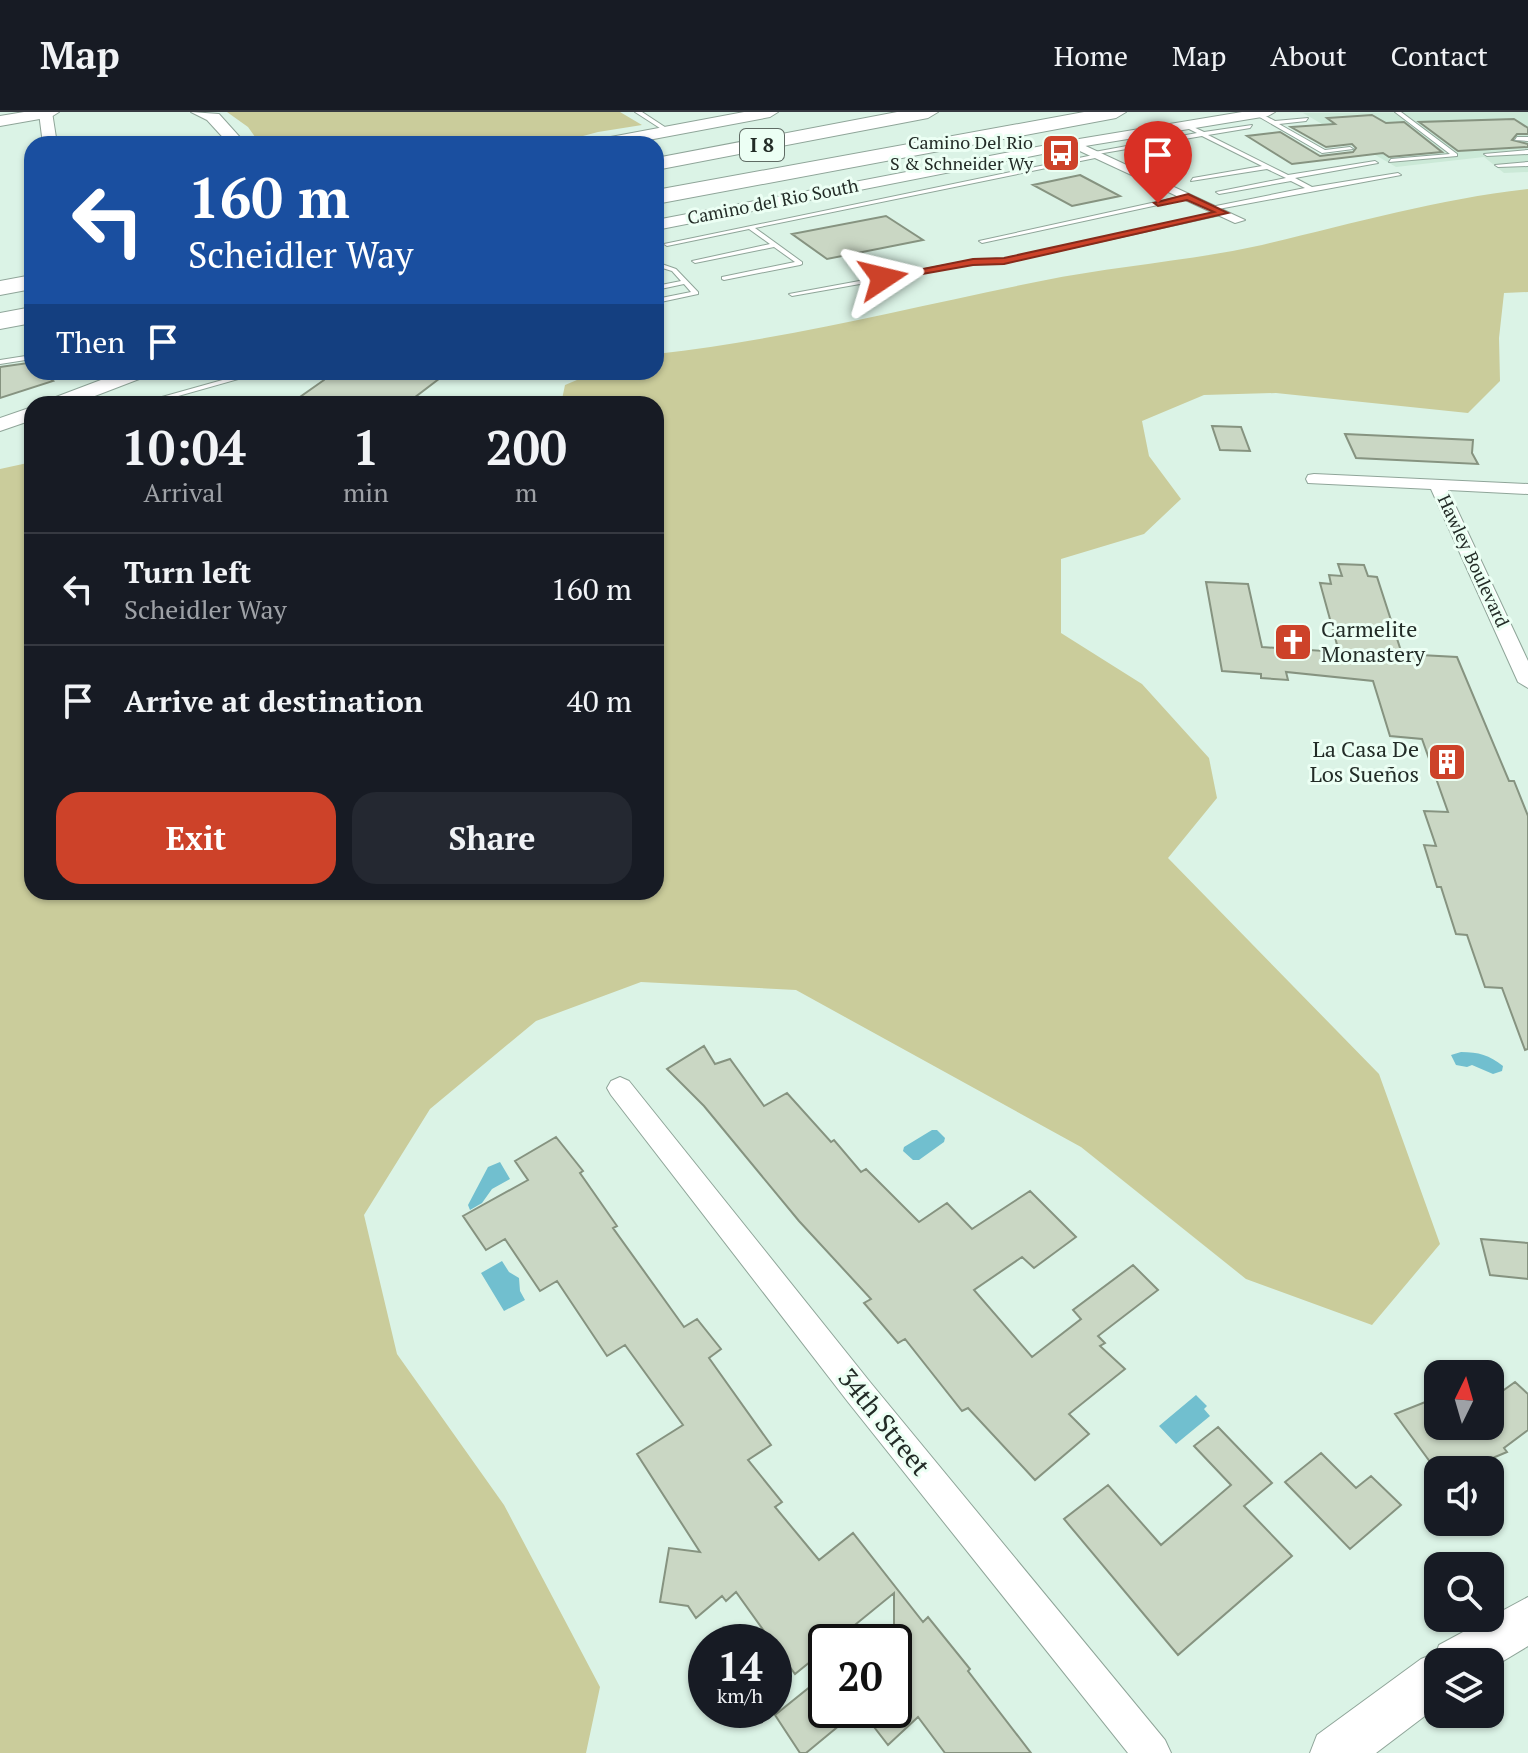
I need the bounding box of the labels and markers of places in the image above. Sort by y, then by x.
pin [1124,121,1192,203]
place label: Camino Del Rio S & Schneider Wy [890,130,1034,175]
bus stop icon: Camino Del Rio S & Schneider Wy [1040,132,1082,174]
place label: Carmelite Monastery [1321,614,1426,668]
church icon: Carmelite Monastery [1272,621,1314,663]
place label: La Casa De Los Sueños [1310,734,1419,788]
building icon: La Casa De Los Sueños [1426,741,1468,783]

